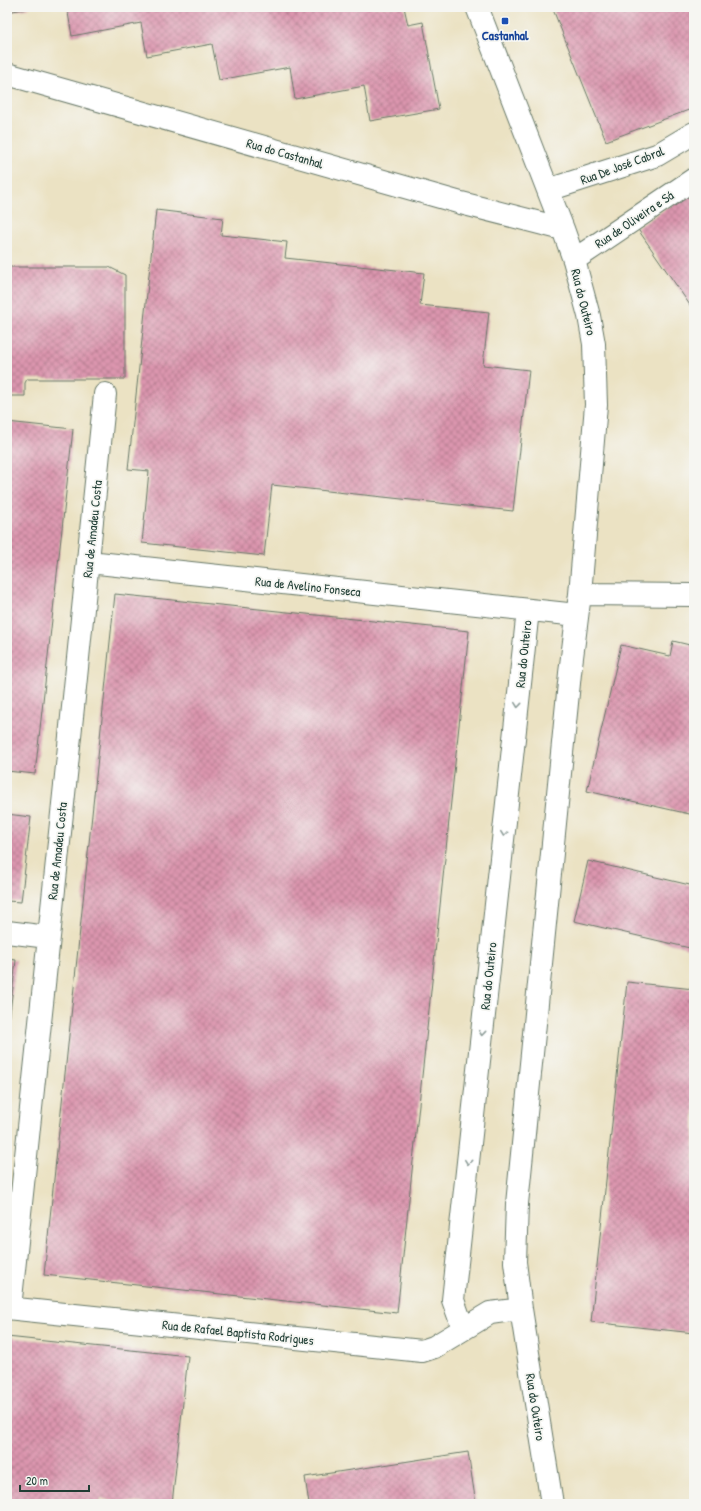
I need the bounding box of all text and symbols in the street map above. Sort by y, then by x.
marker: Castanhal [500,16,510,26]
place label: Castanhal [482,26,529,44]
street label: Rua do Castanhal [244,133,326,173]
street label: Rua De José Cabral [578,141,667,188]
street label: Rua de Oliveira e Sá [591,186,677,252]
street label: Rua do Outeiro [567,267,601,337]
street label: Rua de Amadeu Costa [78,479,106,579]
street label: Rua de Avelino Fonseca [254,572,362,600]
street label: Rua do Outeiro [511,619,535,689]
one-way arrow [513,702,522,708]
street label: Rua de Amadeu Costa [43,801,71,901]
one-way arrow [500,831,509,837]
street label: Rua do Outeiro [476,941,500,1011]
one-way arrow [478,1030,487,1036]
one-way arrow [464,1159,473,1165]
street label: Rua de Rafael Baptista Rodrigues [161,1315,315,1349]
street label: Rua do Outeiro [522,1372,550,1442]
scale bar [20,1467,89,1493]
text: 20 m [26,1472,48,1489]

